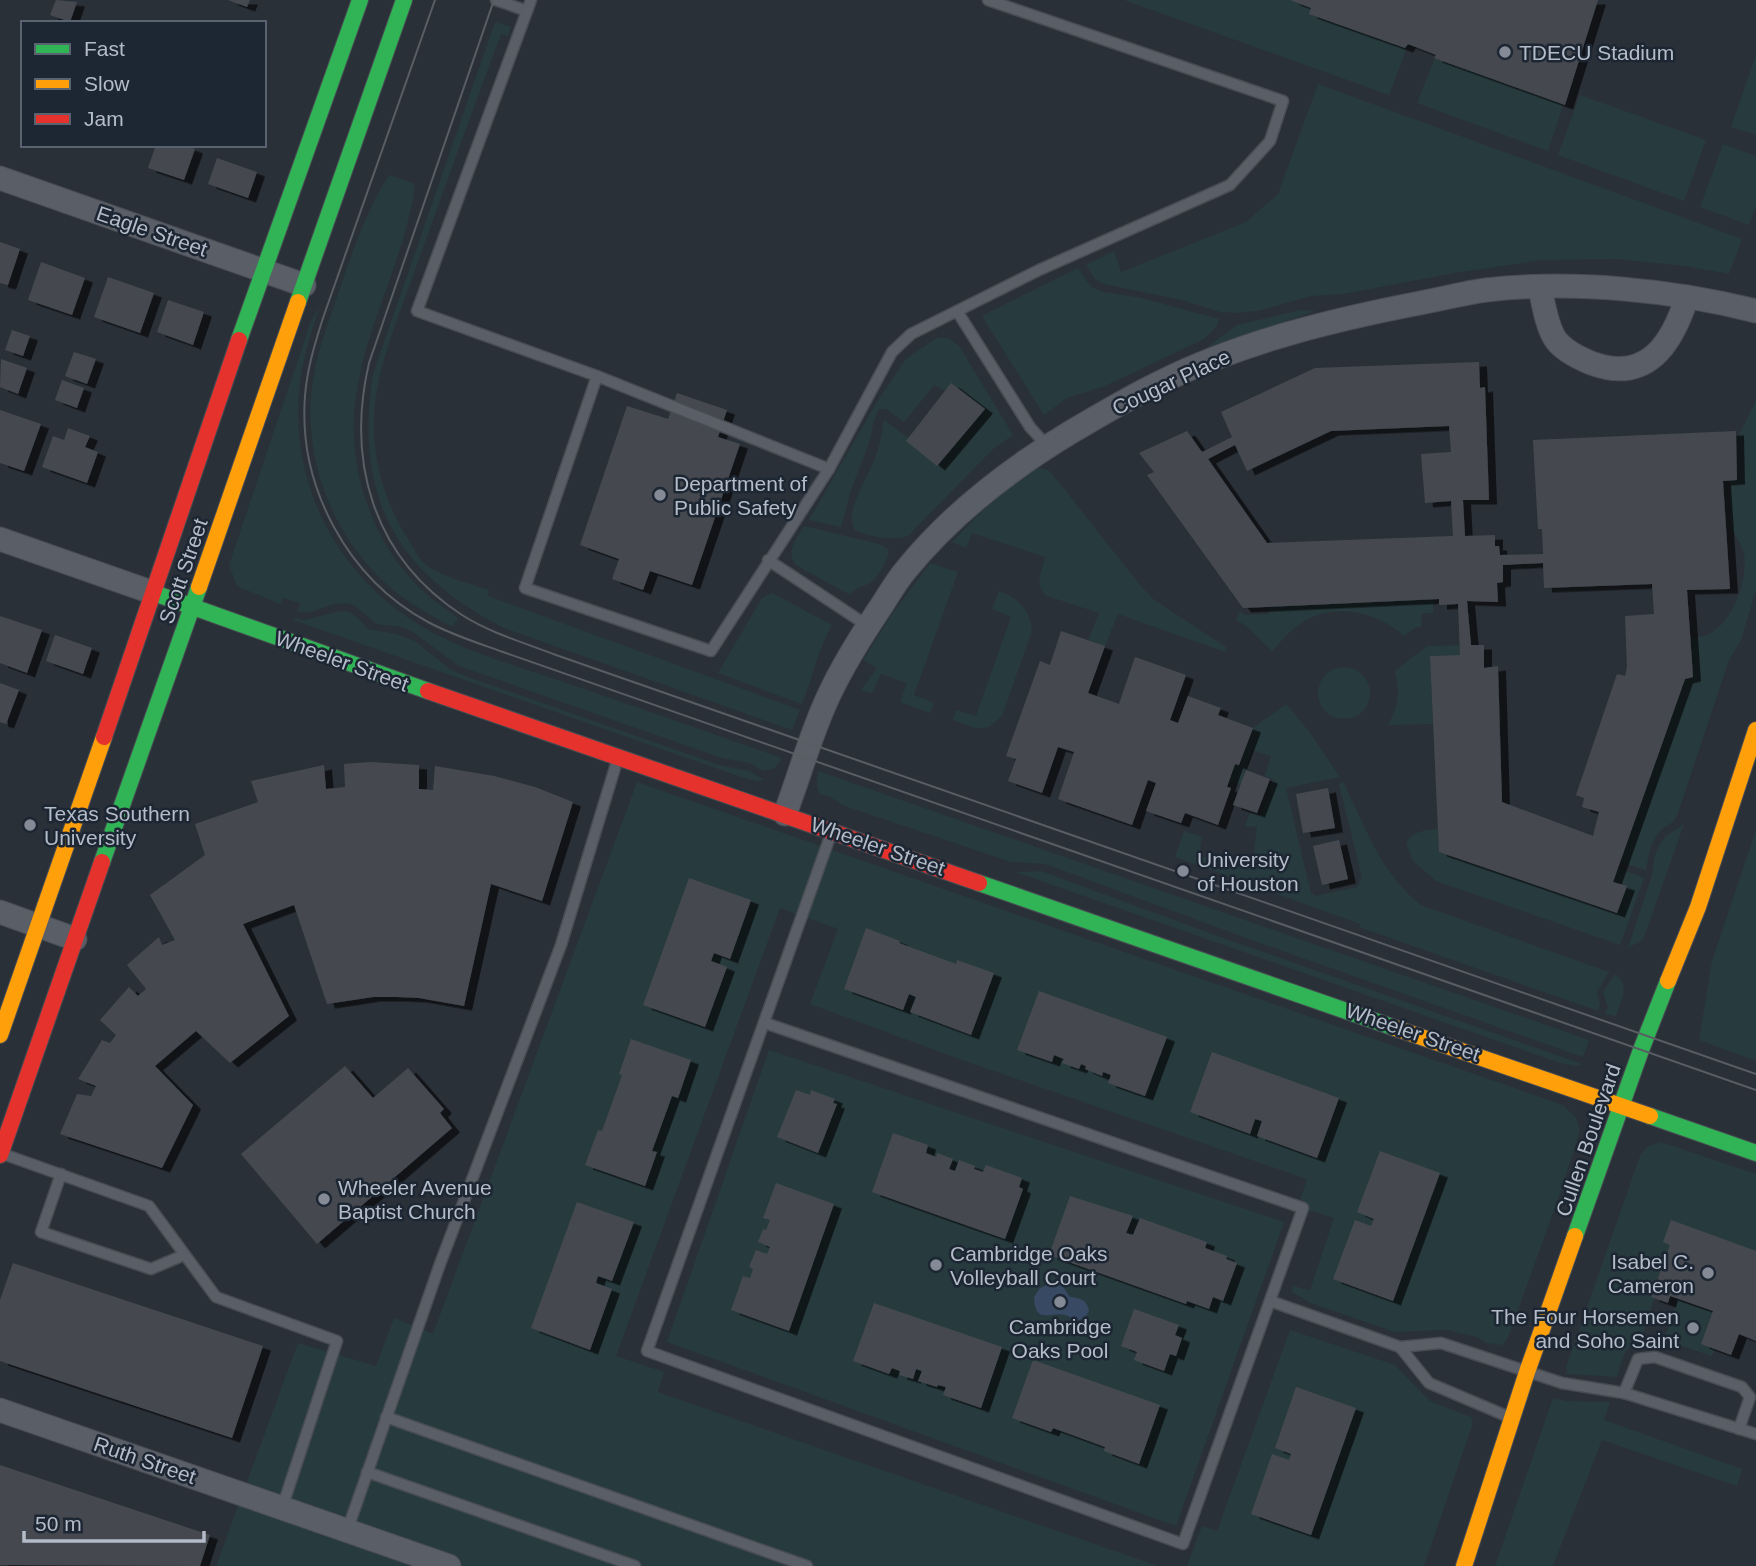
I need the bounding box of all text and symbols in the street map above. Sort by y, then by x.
legend [21,21,266,147]
text: Fast [84,37,125,60]
place label: TDECU Stadium [1519,41,1674,64]
marker: TDECU Stadium [1497,44,1513,60]
text: Slow [84,72,130,95]
text: Jam [84,107,124,130]
street label: Eagle Street [94,201,211,261]
street label: Cougar Place [1108,345,1234,419]
place label: Department of Public Safety [674,472,807,519]
marker: Department of Public Safety [652,487,668,503]
street label: Scott Street [154,515,212,627]
street label: Wheeler Street [272,626,412,696]
place label: Texas Southern University [44,802,190,849]
street label: Wheeler Street [808,812,948,880]
marker: Texas Southern University [22,817,38,833]
place label: University of Houston [1197,848,1299,895]
marker: University of Houston [1175,863,1191,879]
street label: Wheeler Street [1343,998,1483,1066]
street label: Cullen Boulevard [1551,1061,1625,1219]
place label: Wheeler Avenue Baptist Church [338,1176,492,1223]
marker: Wheeler Avenue Baptist Church [316,1191,332,1207]
place label: Cambridge Oaks Volleyball Court [950,1242,1108,1289]
place label: Isabel C. Cameron [1608,1250,1694,1297]
marker: Cambridge Oaks Volleyball Court [928,1257,944,1273]
marker: Isabel C. Cameron [1700,1265,1716,1281]
marker: Cambridge Oaks Pool [1052,1294,1068,1310]
place label: The Four Horsemen and Soho Saint [1491,1305,1679,1352]
place label: Cambridge Oaks Pool [1009,1315,1111,1362]
marker: The Four Horsemen and Soho Saint [1685,1320,1701,1336]
street label: Ruth Street [91,1432,199,1488]
scale bar [24,1500,205,1544]
text: 50 m [35,1512,82,1535]

